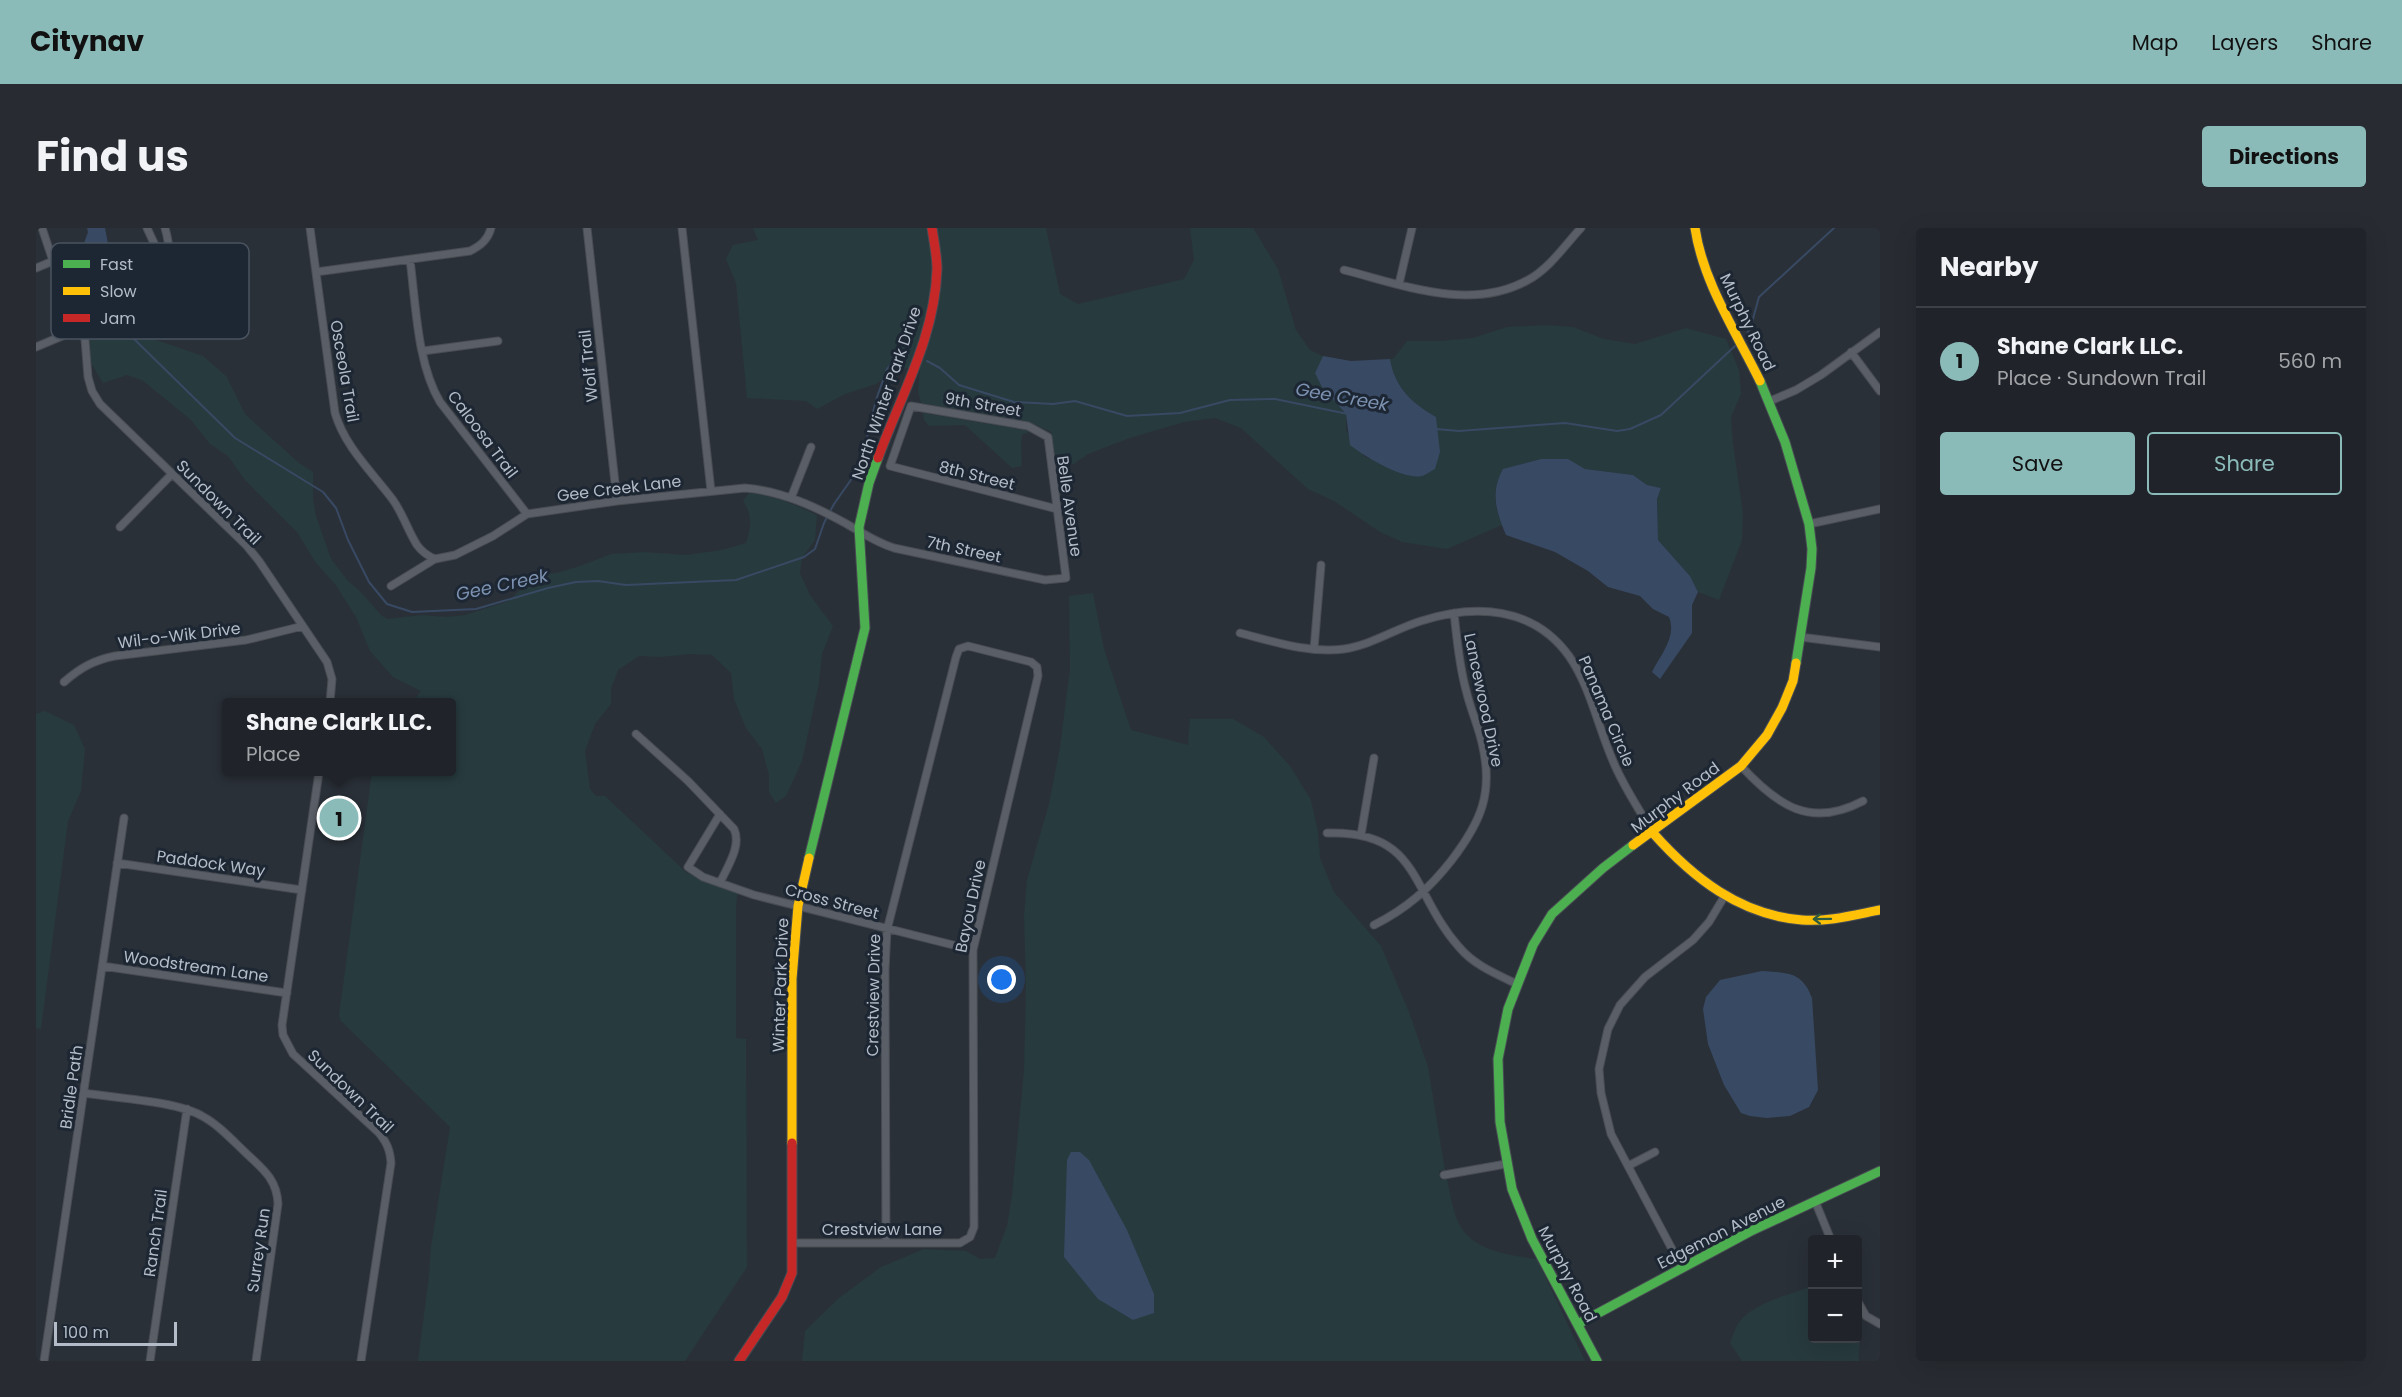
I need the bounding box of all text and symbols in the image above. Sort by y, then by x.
text: Citynav [30,22,144,61]
text: Map [2132,28,2178,57]
text: Layers [2211,28,2278,57]
text: Share [2311,28,2372,57]
button: Directions [2202,126,2366,187]
text: Find us [36,127,189,186]
legend [51,243,249,339]
text: Nearby [1940,249,2038,285]
text: Fast [100,253,133,276]
street label: Murphy Road [1714,270,1781,375]
text: Slow [100,280,137,303]
street label: North Winter Park Drive [846,303,927,483]
text: Jam [100,307,136,330]
street label: Osceola Trail [324,318,365,424]
street label: Wolf Trail [573,329,604,403]
text: Shane Clark LLC. [1997,331,2183,362]
text: 1 [1956,347,1963,375]
text: 560 m [2278,347,2342,375]
text: Place · Sundown Trail [1997,364,2206,392]
water label: Gee Creek [1294,376,1391,417]
street label: Caloosa Trail [442,386,523,483]
street label: 9th Street [943,386,1023,423]
button: Save [1940,432,2135,495]
button: Share [2147,432,2342,495]
street label: Belle Avenue [1051,454,1088,558]
street label: Sundown Trail [171,455,266,550]
street label: 8th Street [937,455,1017,496]
street label: Gee Creek Lane [556,469,683,508]
street label: 7th Street [924,530,1004,569]
water label: Gee Creek [453,562,551,606]
street label: Wil-o-Wik Drive [116,617,242,654]
street label: Lancewood Drive [1458,631,1509,769]
street label: Panama Circle [1573,652,1640,770]
popup [222,698,456,776]
text: Shane Clark LLC. [246,707,432,738]
text: Place [246,740,300,768]
street label: Murphy Road [1626,756,1725,838]
pin: 1 [320,796,358,840]
street label: Paddock Way [155,844,267,883]
street label: Bayou Drive [949,857,992,955]
street label: Cross Street [782,878,882,925]
one-way arrow [1813,913,1833,925]
street label: Winter Park Drive [767,917,794,1053]
street label: Crestview Drive [861,933,886,1057]
street label: Woodstream Lane [122,945,270,988]
your location [987,965,1016,994]
street label: Bridle Path [54,1043,89,1131]
street label: Sundown Trail [302,1044,399,1138]
street label: Ranch Trail [138,1188,173,1278]
street label: Edgemon Avenue [1653,1190,1789,1275]
street label: Surrey Run [241,1206,276,1294]
street label: Crestview Lane [822,1218,942,1241]
street label: Murphy Road [1533,1222,1603,1326]
map controls [1808,1235,1862,1343]
button: + [1808,1235,1862,1289]
button: − [1808,1289,1862,1343]
scale bar [54,1319,177,1346]
text: 100 m [63,1321,109,1344]

